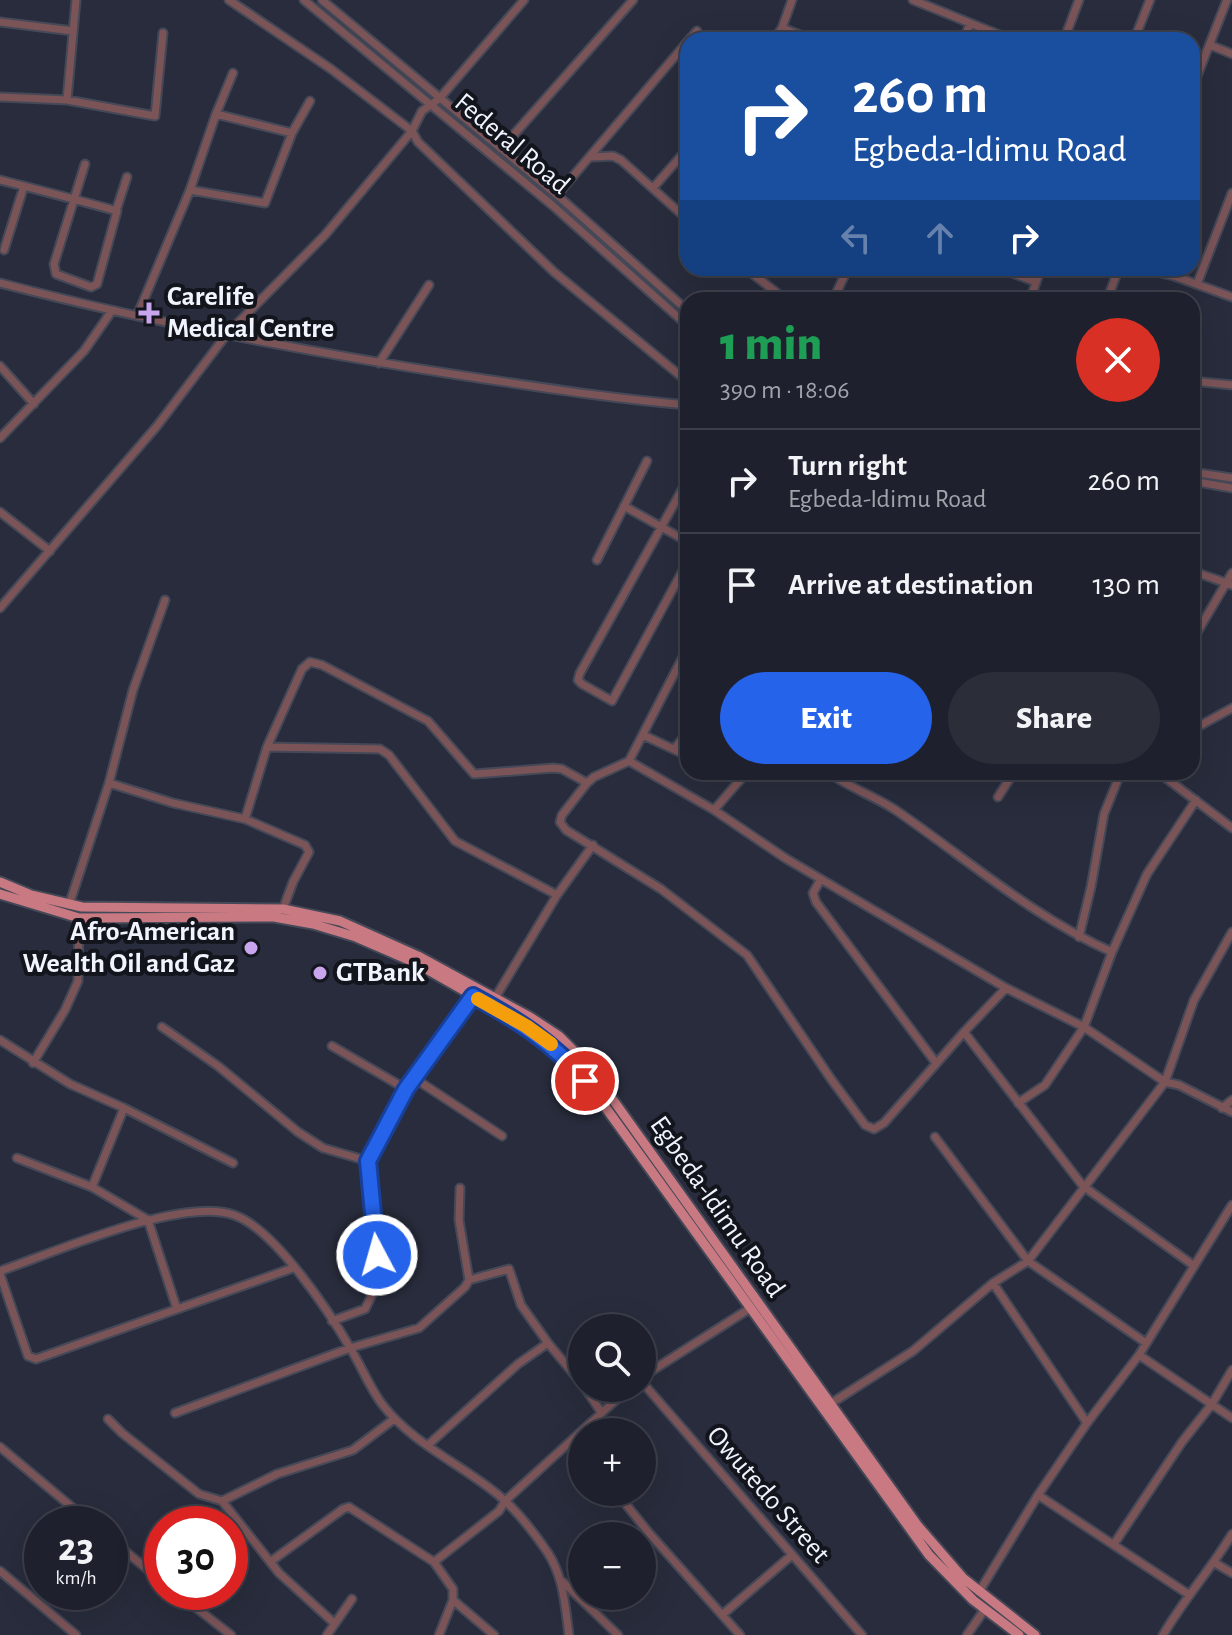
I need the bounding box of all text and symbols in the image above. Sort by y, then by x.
icon: right [720,64,824,168]
text: 260 m [852,67,988,123]
street label: Federal Road [449,88,575,200]
text: Egbeda-Idimu Road [852,132,1127,168]
icon: left [834,216,878,260]
icon: ahead [918,216,962,260]
icon: right [1002,216,1046,260]
place label: Carelife Medical Centre [167,283,334,343]
marker: Carelife Medical Centre [138,302,160,324]
button: close [1076,318,1160,402]
text: 1 min [720,321,822,369]
text: 390 m · 18:06 [720,377,849,403]
text: Turn right [788,451,907,481]
icon: right [720,459,764,503]
text: 260 m [1087,466,1160,496]
text: Egbeda-Idimu Road [788,486,986,512]
icon: arrive [720,563,764,607]
text: Arrive at destination [788,570,1034,600]
text: 130 m [1093,570,1160,600]
button: Exit [720,672,932,764]
button: Share [948,672,1160,764]
place label: Afro-American Wealth Oil and Gaz [23,918,235,978]
marker: Afro-American Wealth Oil and Gaz [242,939,260,957]
place label: GTBank [336,959,425,987]
marker: GTBank [311,964,329,982]
pin [551,1047,619,1115]
icon: arrive [563,1059,607,1103]
street label: Egbeda-Idimu Road [644,1111,790,1303]
position arrow [335,1213,419,1297]
map controls [568,1314,656,1610]
button: search [568,1314,656,1402]
button: + [568,1418,656,1506]
street label: Owutedo Street [701,1421,835,1569]
speed limit sign: 30 [144,1506,248,1610]
button: − [568,1522,656,1610]
text: 23 [58,1528,94,1568]
text: km/h [55,1568,97,1588]

